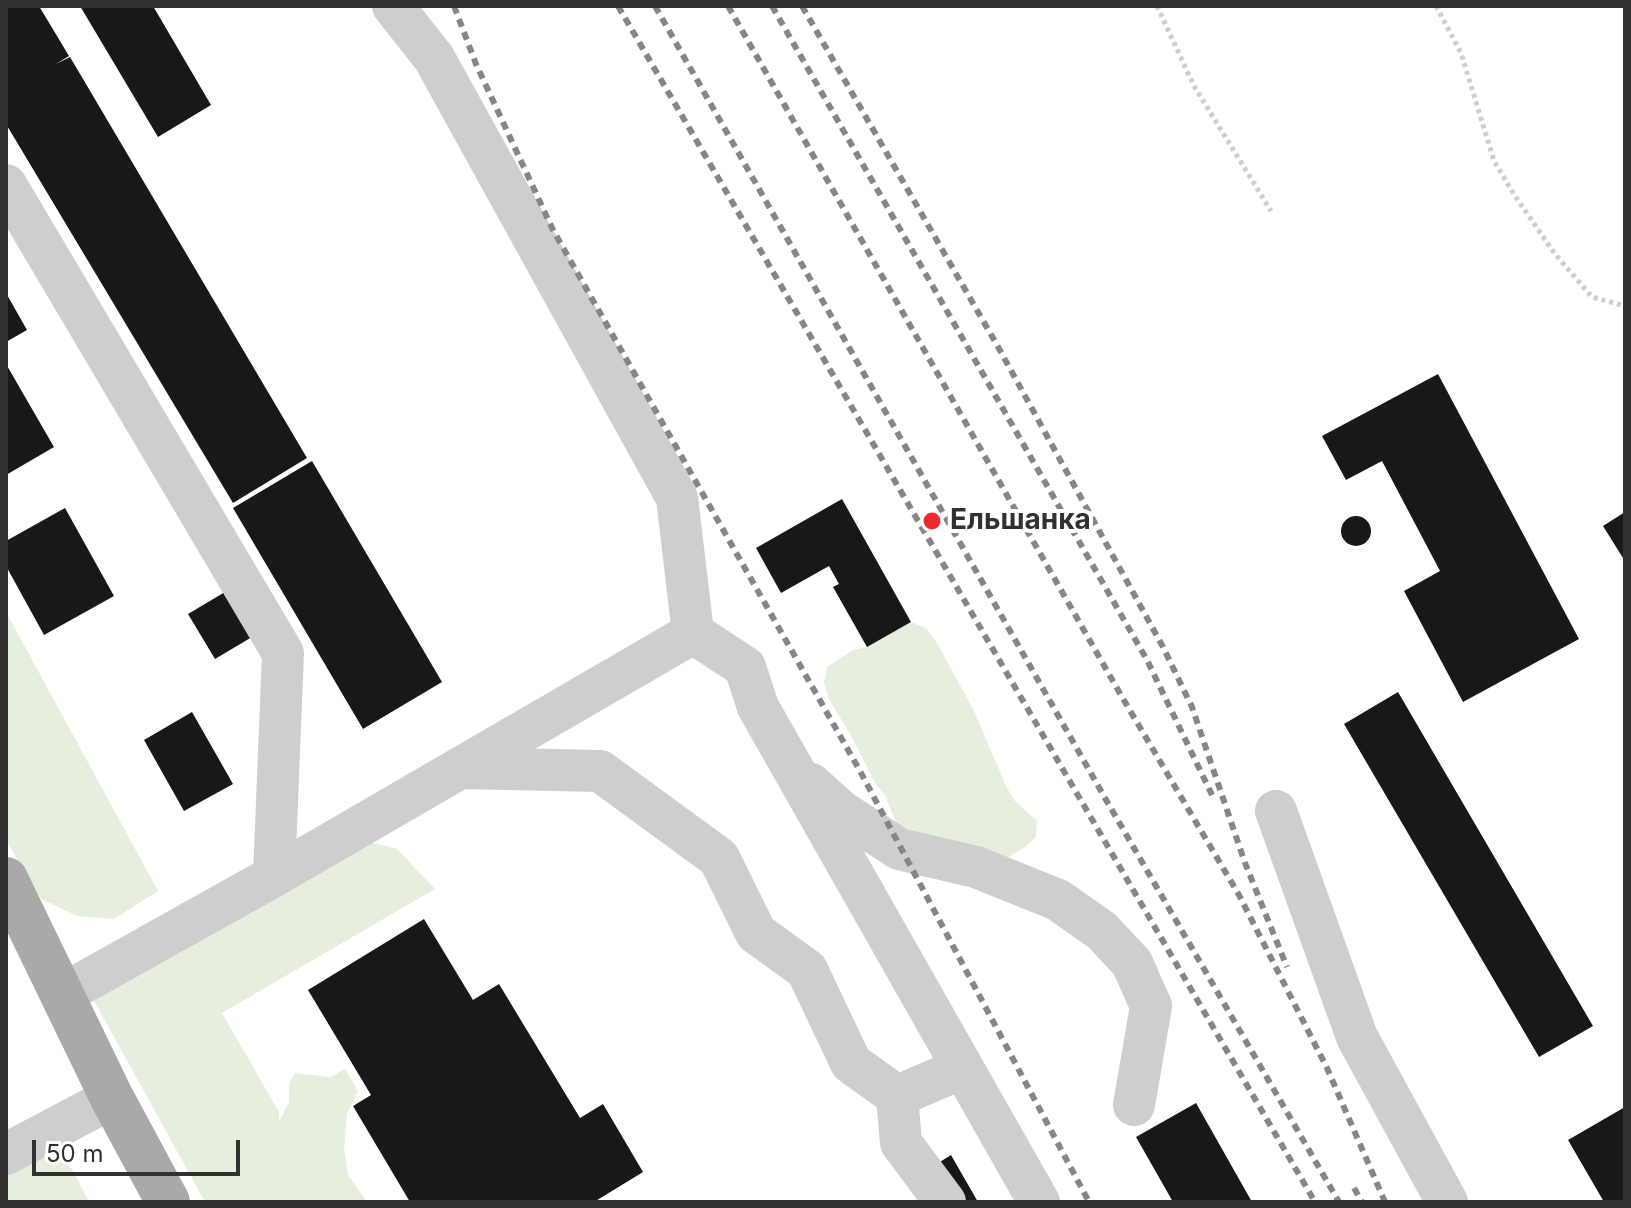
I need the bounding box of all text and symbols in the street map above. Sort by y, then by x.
place label: Ельшанка [950,504,1091,538]
marker: Ельшанка [921,510,943,532]
scale bar [36,1124,244,1174]
text: 50 m [46,1139,104,1168]

